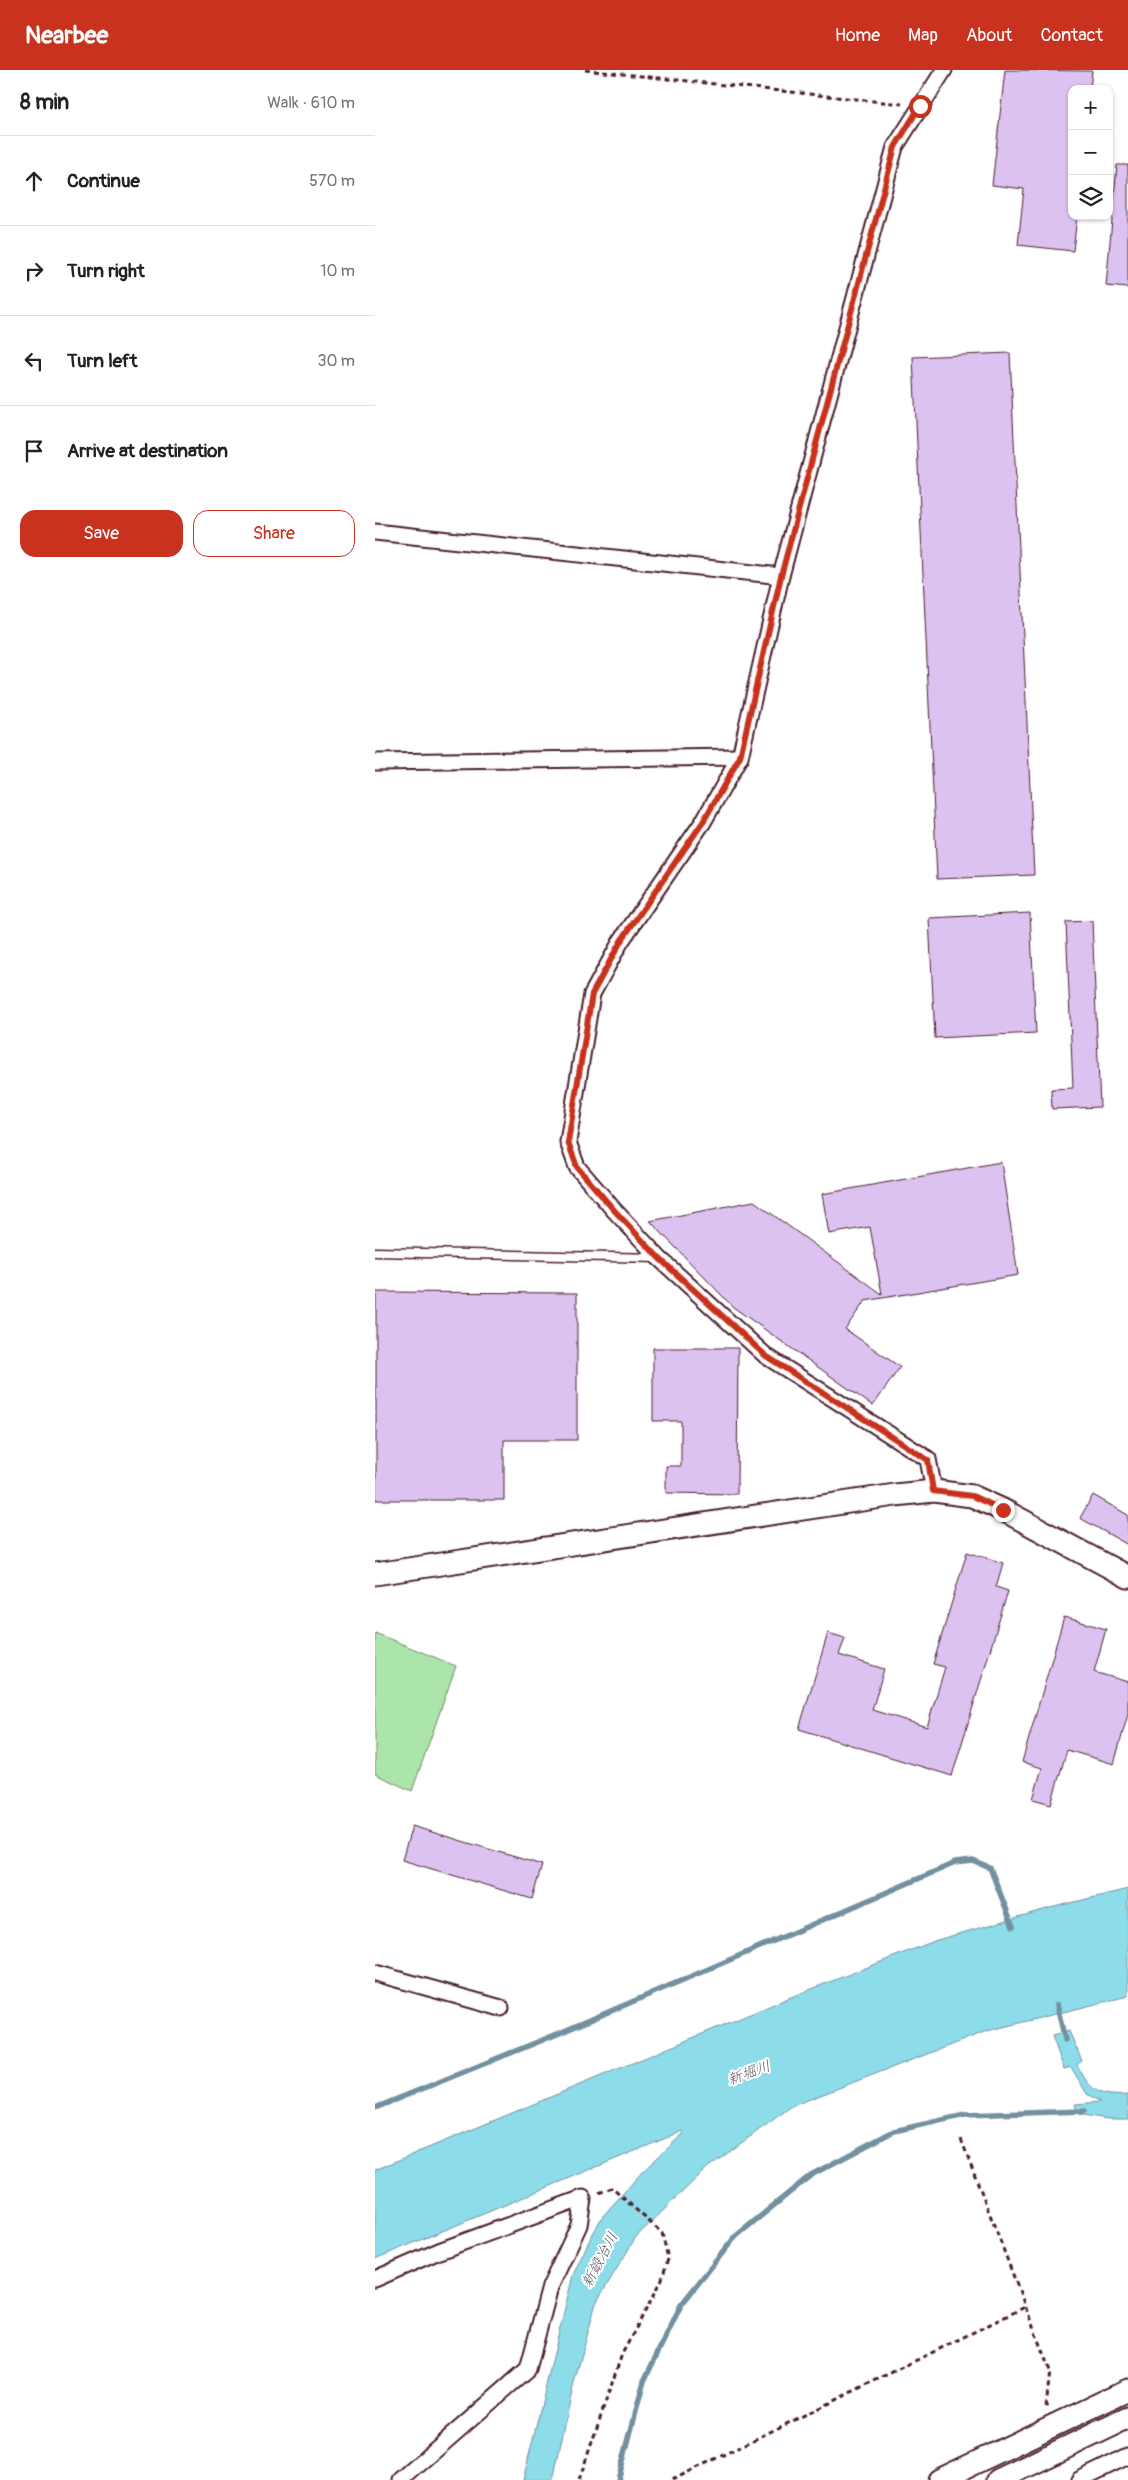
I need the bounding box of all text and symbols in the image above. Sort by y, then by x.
text: Nearbee [25,21,108,50]
text: Home [835,24,880,47]
text: Map [908,24,938,47]
text: About [966,24,1012,47]
text: Contact [1040,24,1103,47]
map controls [1068,85,1113,220]
button: + [1068,85,1113,130]
text: 8 min [20,89,69,116]
text: Walk · 610 m [267,93,355,113]
route start [909,95,932,118]
button: − [1068,130,1113,175]
icon: ahead [20,167,48,195]
text: Continue [67,169,140,193]
text: 570 m [309,171,355,191]
button: layers [1068,175,1113,220]
icon: right [20,257,48,285]
text: Turn right [67,259,145,283]
text: 10 m [320,261,355,281]
icon: left [20,347,48,375]
text: Turn left [67,349,137,373]
text: 30 m [317,351,355,371]
icon: arrive [20,437,48,465]
text: Arrive at destination [67,439,228,463]
button: Save [20,510,183,557]
button: Share [193,510,355,557]
route end [992,1499,1015,1522]
water label: 新堀川 [725,2056,773,2090]
water label: 新鍛冶川 [578,2229,622,2291]

